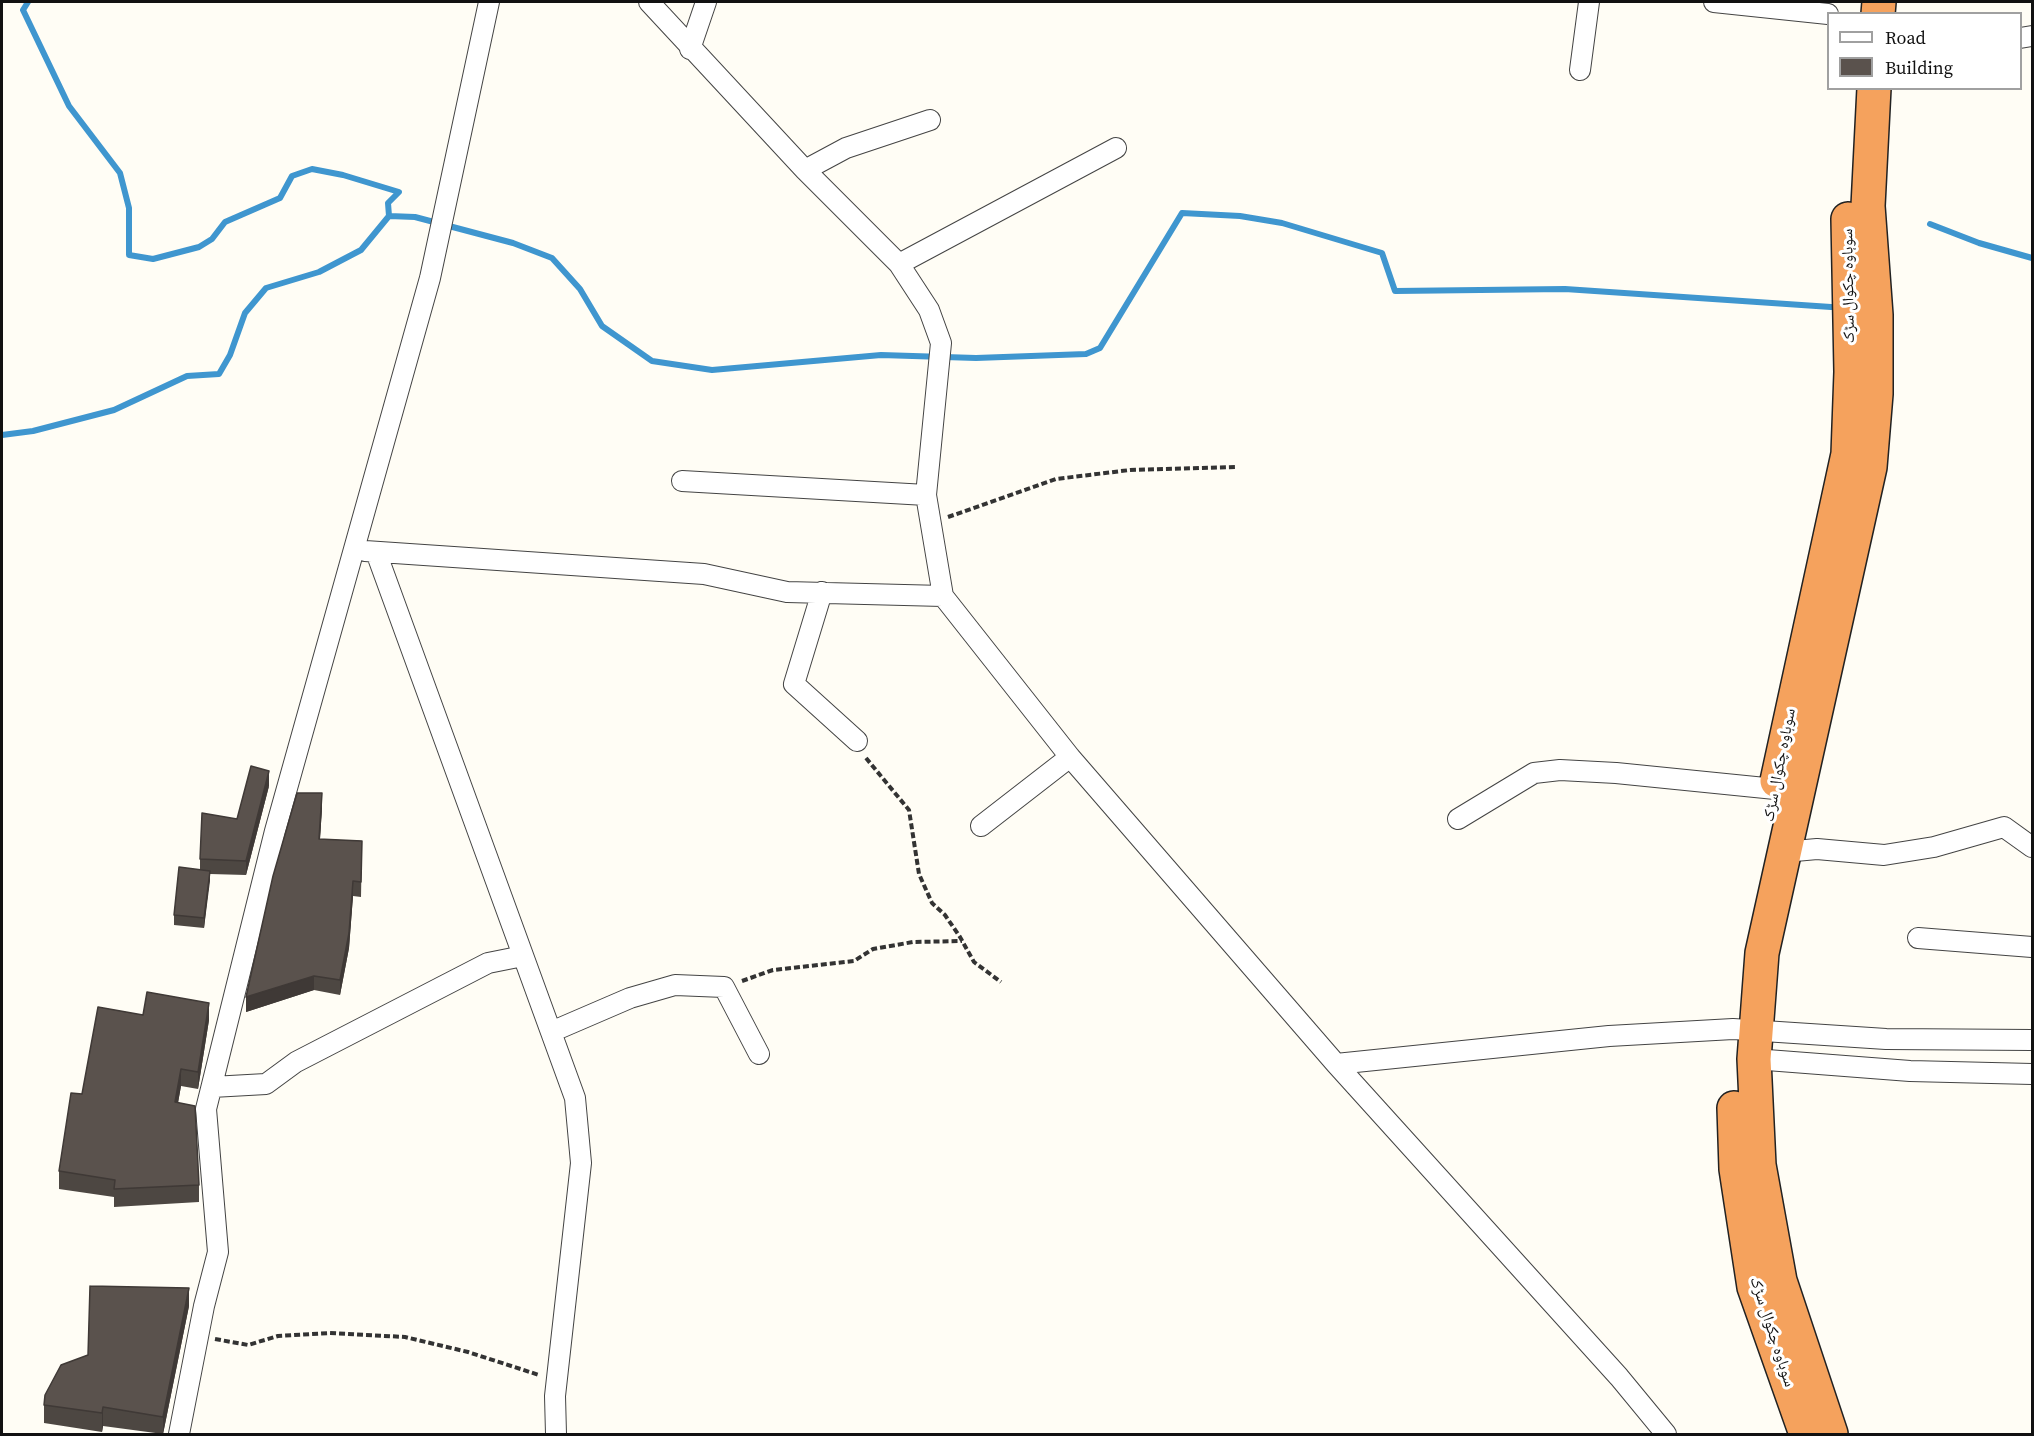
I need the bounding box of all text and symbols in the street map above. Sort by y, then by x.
legend [1827,12,2022,90]
text: Road [1885,25,1926,50]
text: Building [1885,55,1953,80]
street label: سوہاوہ چکوال سڑک [1838,228,1860,344]
street label: سوہاوہ چکوال سڑک [1760,707,1800,823]
street label: سوہاوہ چکوال سڑک [1745,1274,1799,1390]

